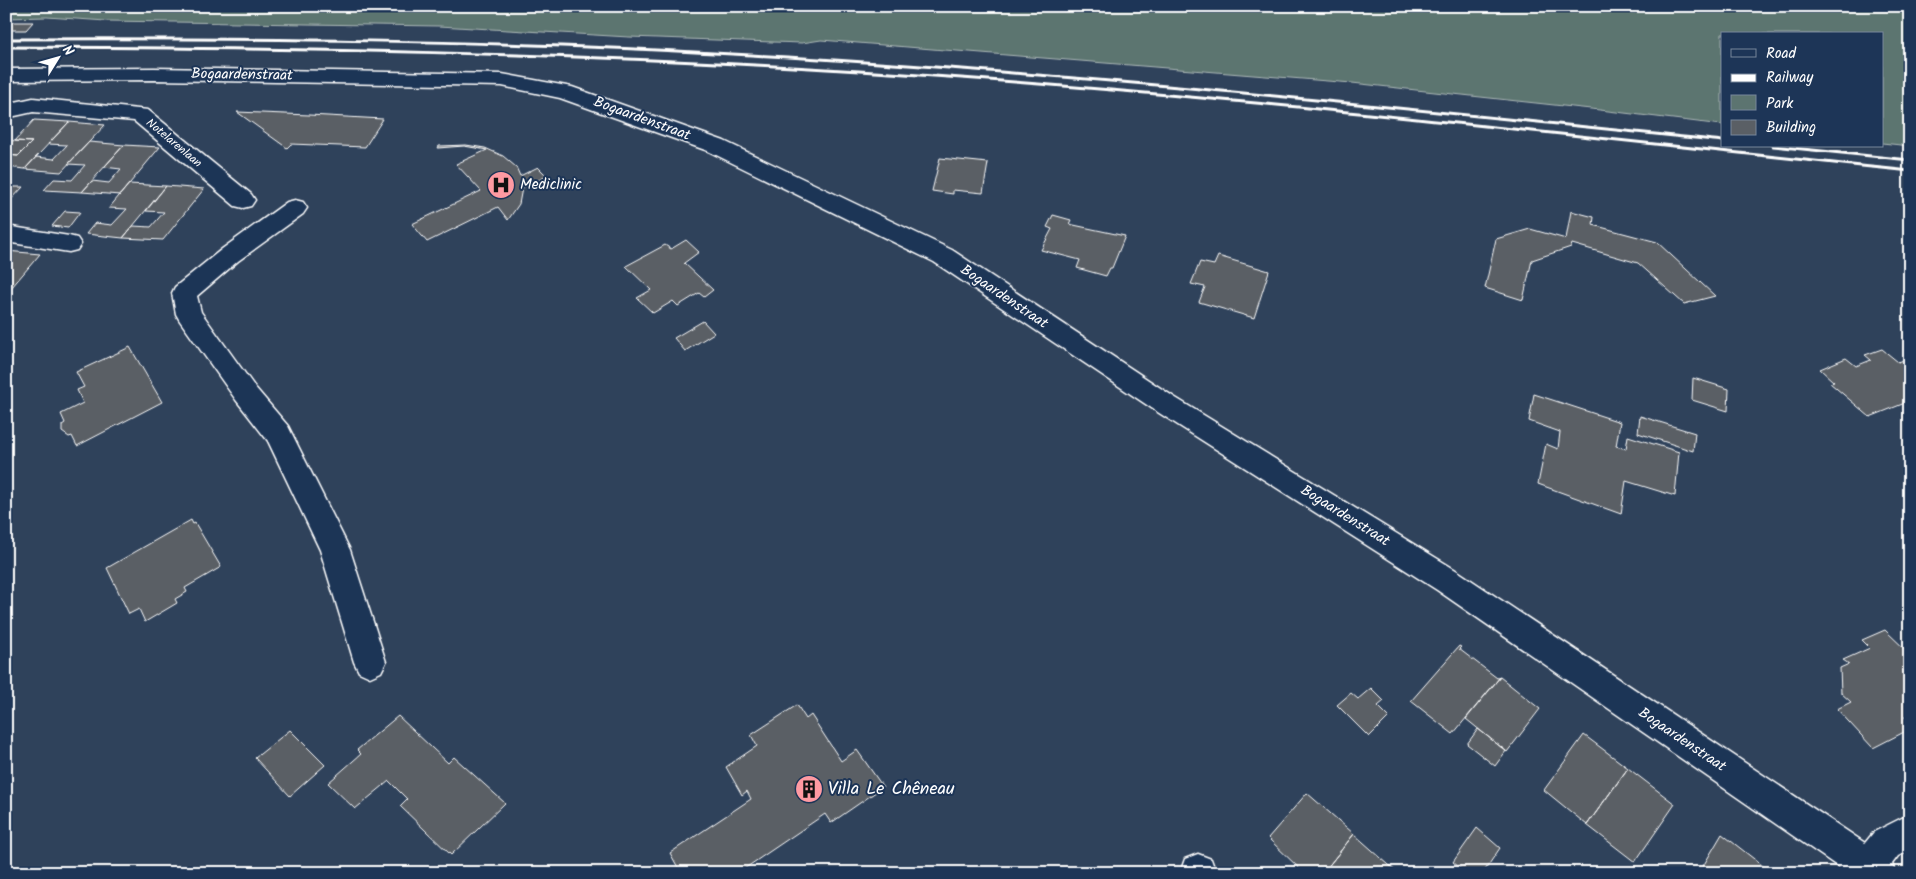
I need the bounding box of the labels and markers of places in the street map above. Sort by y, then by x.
hospital icon: Mediclinic [486,170,516,200]
place label: Mediclinic [520,173,582,197]
building icon: Villa Le Chêneau [794,774,824,804]
place label: Villa Le Chêneau [828,775,955,804]

